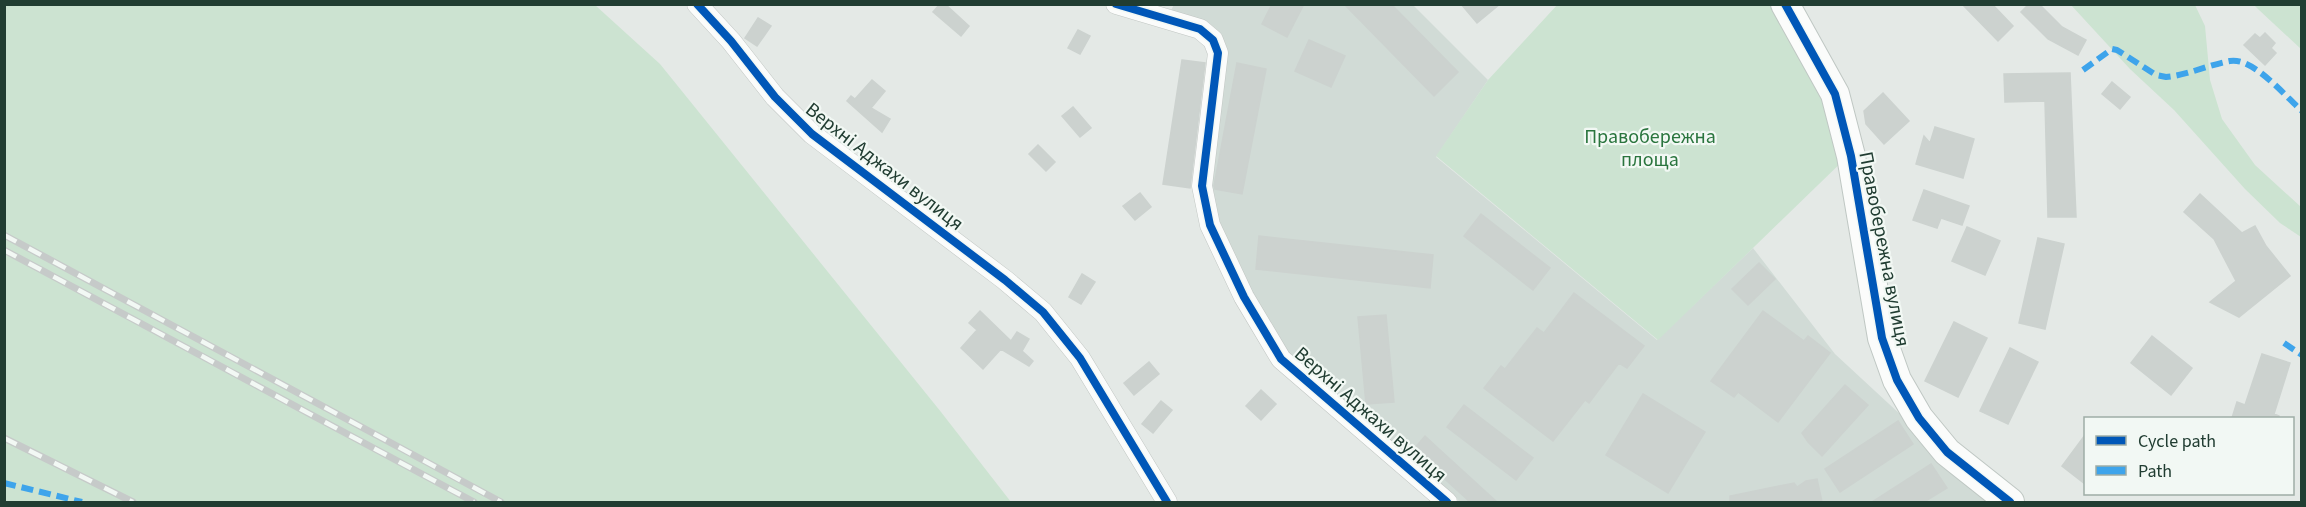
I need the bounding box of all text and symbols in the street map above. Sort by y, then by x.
street label: Верхні Аджахи вулиця [799,96,969,238]
park label: Правобережна площа [1584,123,1716,174]
street label: Правобережна вулиця [1851,149,1917,349]
street label: Верхні Аджахи вулиця [1288,341,1453,489]
legend [2084,417,2294,495]
text: Cycle path [2138,429,2216,454]
text: Path [2138,459,2172,484]

